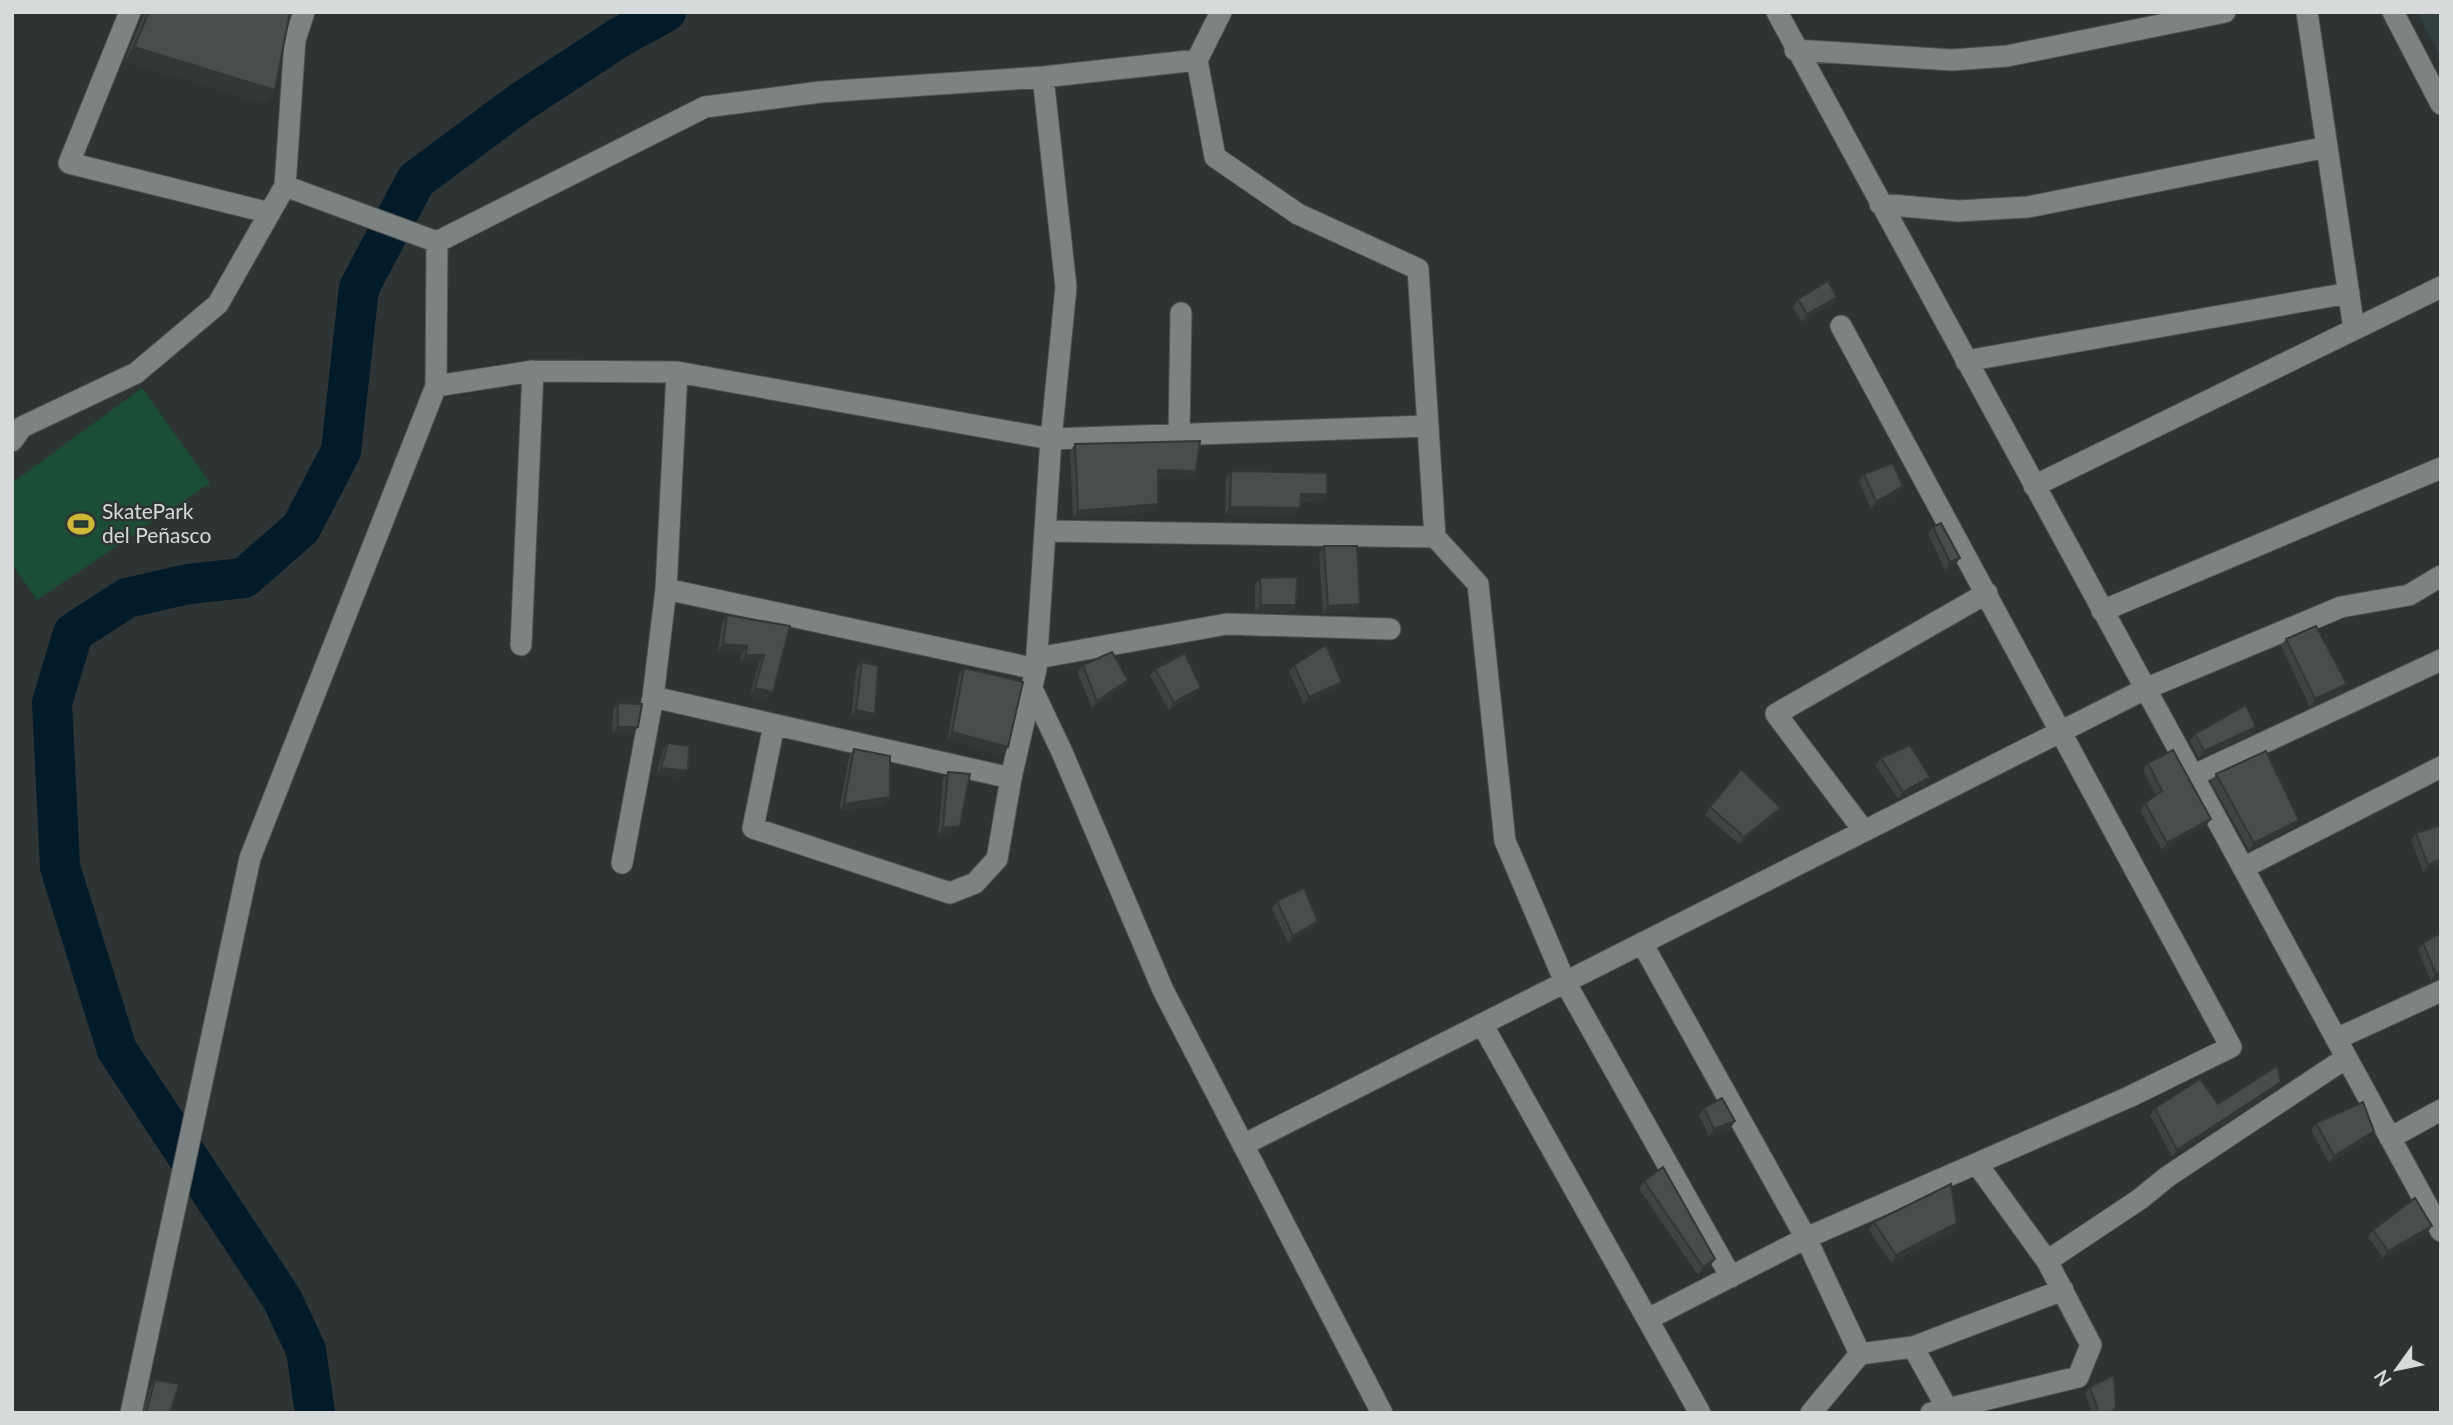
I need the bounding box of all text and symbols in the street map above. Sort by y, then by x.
place label: SkatePark del Peñasco [102,498,211,547]
sports icon: SkatePark del Peñasco [66,509,96,539]
north arrow [2362,1334,2432,1404]
text: N [2369,1366,2396,1391]

